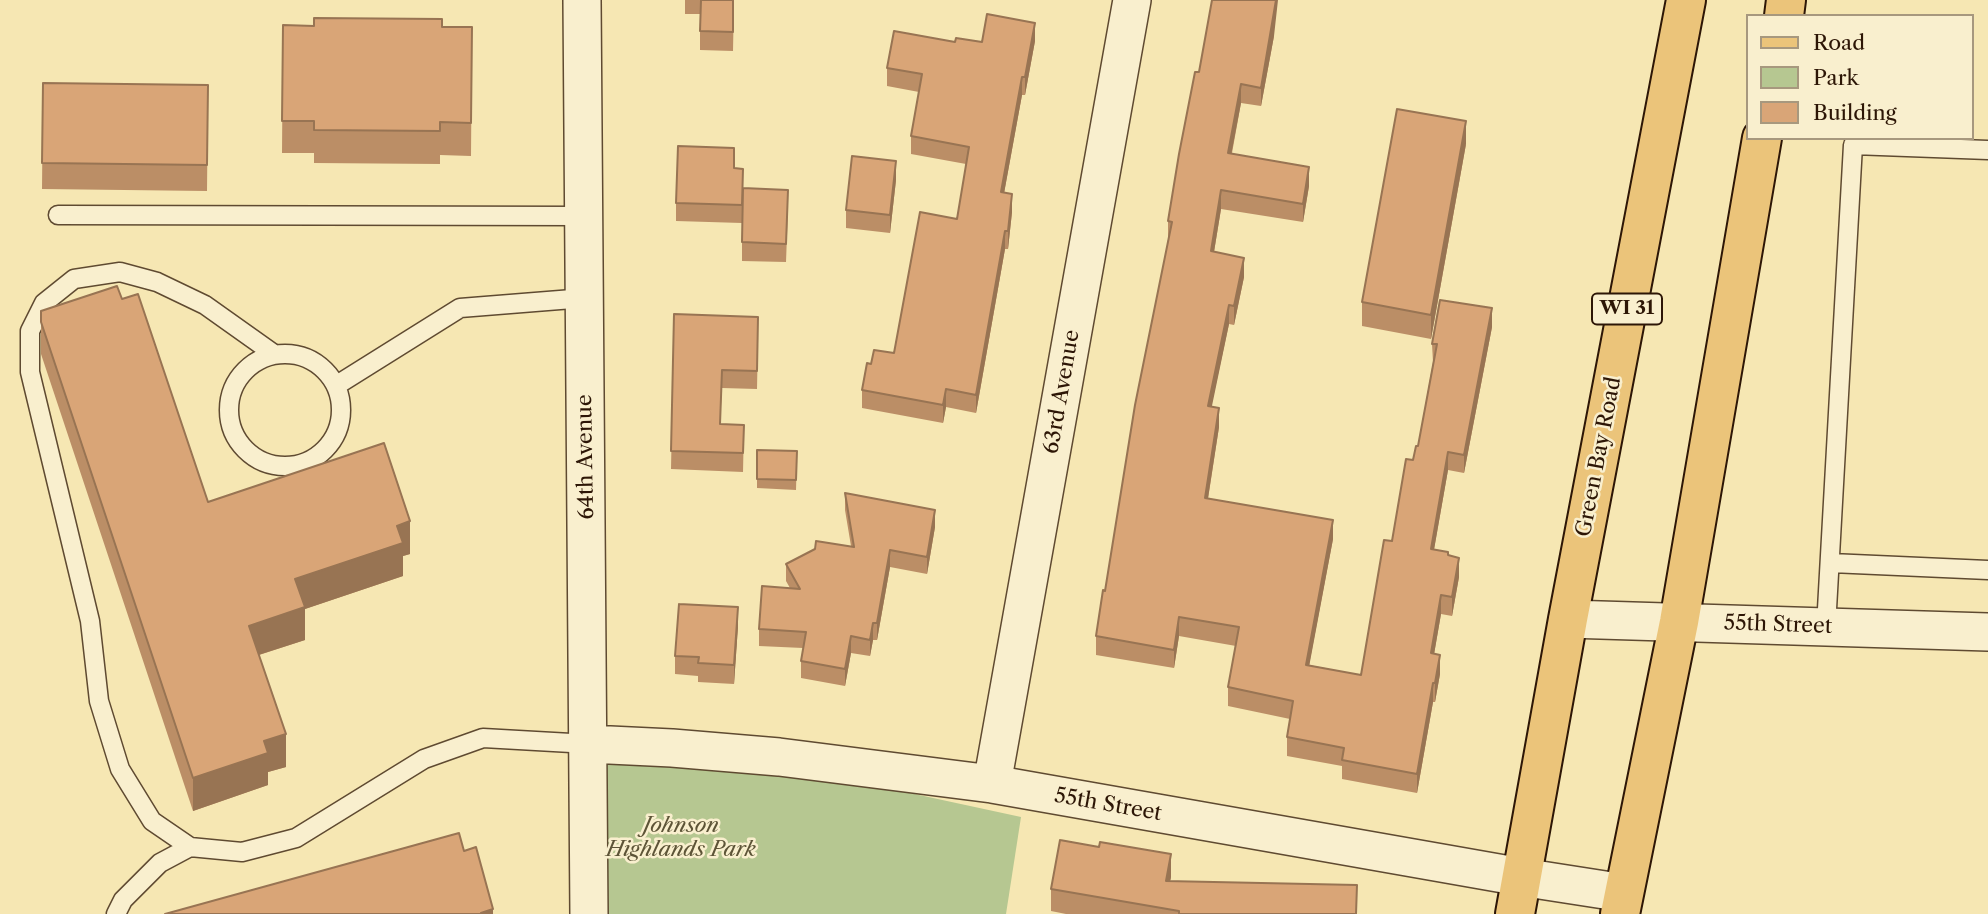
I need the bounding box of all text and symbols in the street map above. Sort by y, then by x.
legend [1746,14,1974,140]
text: Road [1813,30,1865,55]
text: Park [1813,65,1859,90]
text: Building [1813,100,1897,125]
road number: WI 31 [1592,294,1662,324]
street label: 63rd Avenue [1039,328,1085,456]
street label: Green Bay Road [1571,375,1627,539]
street label: 64th Avenue [572,394,600,520]
street label: 55th Street [1723,611,1833,639]
street label: 55th Street [1052,783,1164,827]
park label: Johnson Highlands Park [606,813,756,863]

